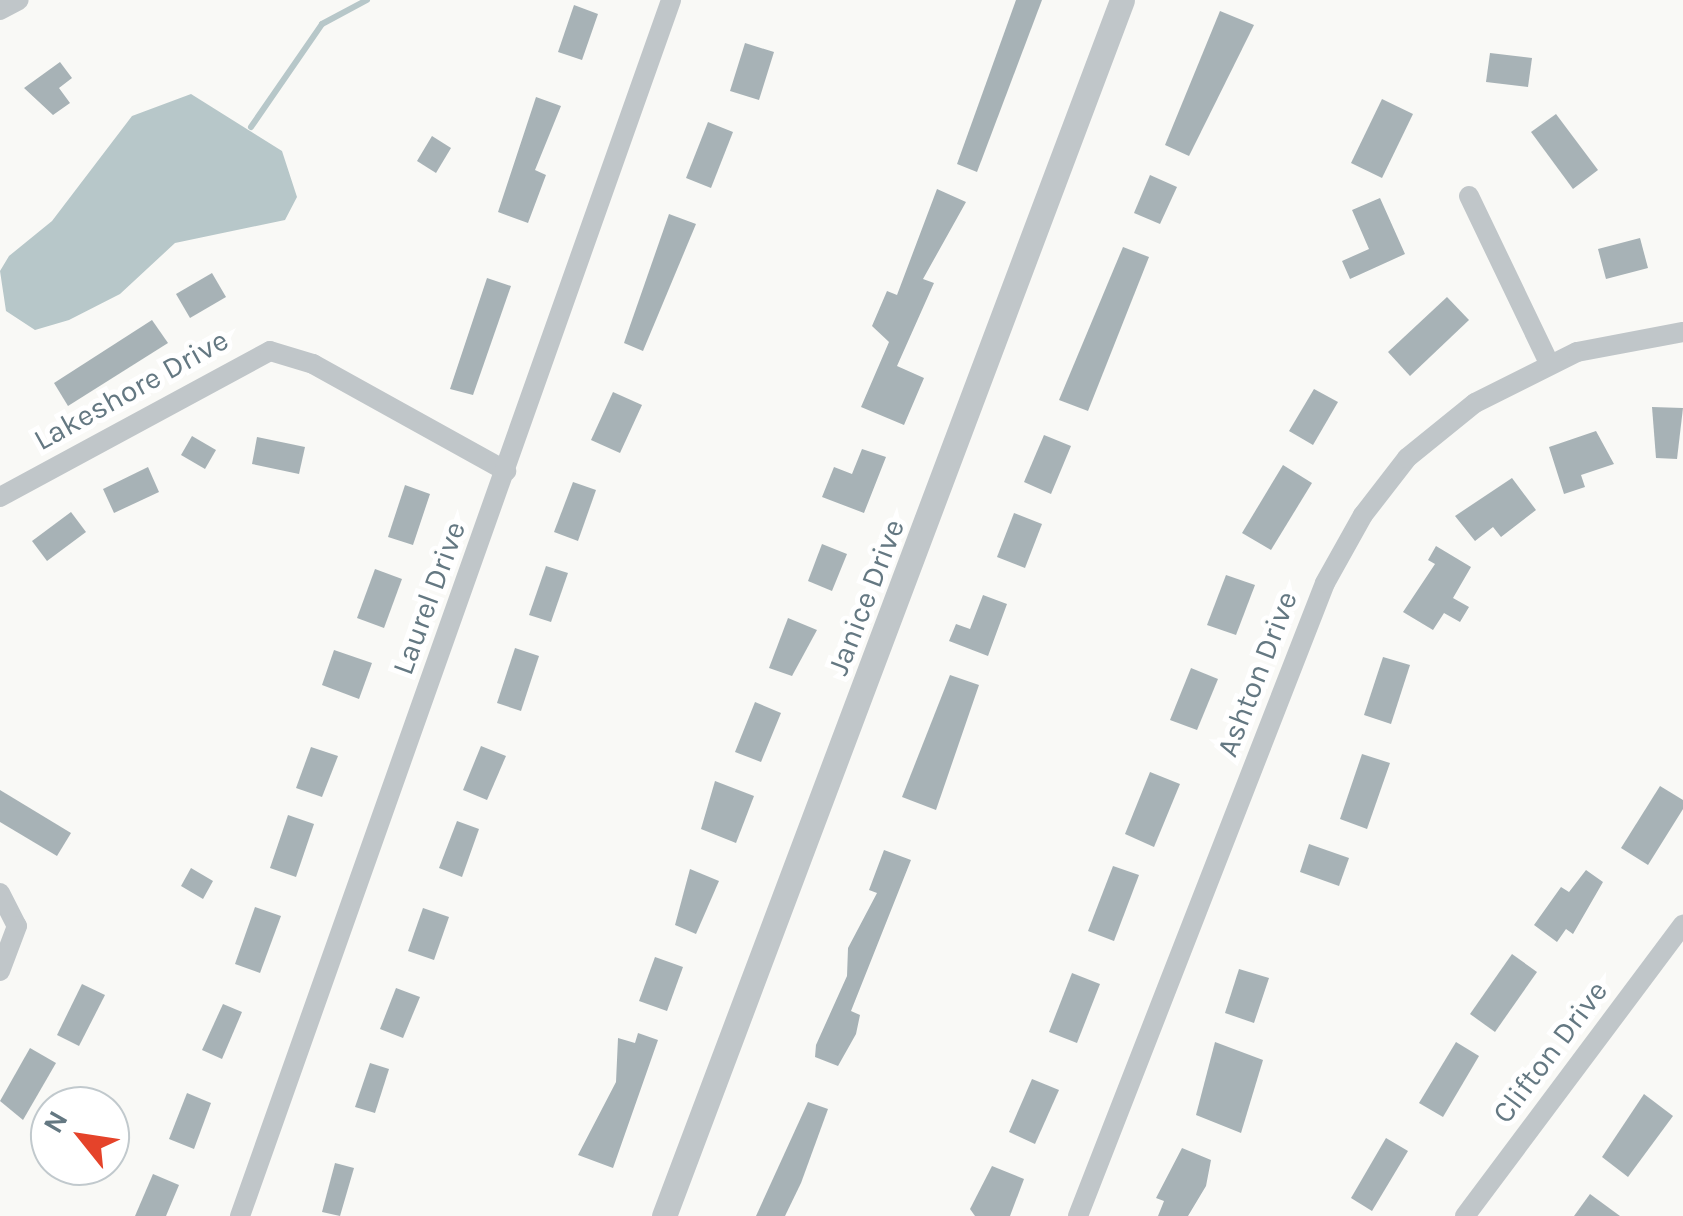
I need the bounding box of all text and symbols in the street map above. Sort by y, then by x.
street label: Lakeshore Drive [28,322,234,458]
street label: Janice Drive [820,514,912,680]
street label: Laurel Drive [385,516,473,680]
street label: Ashton Drive [1209,586,1305,762]
street label: Clifton Drive [1485,974,1615,1130]
north arrow [30,1086,130,1186]
text: N [36,1105,75,1139]

